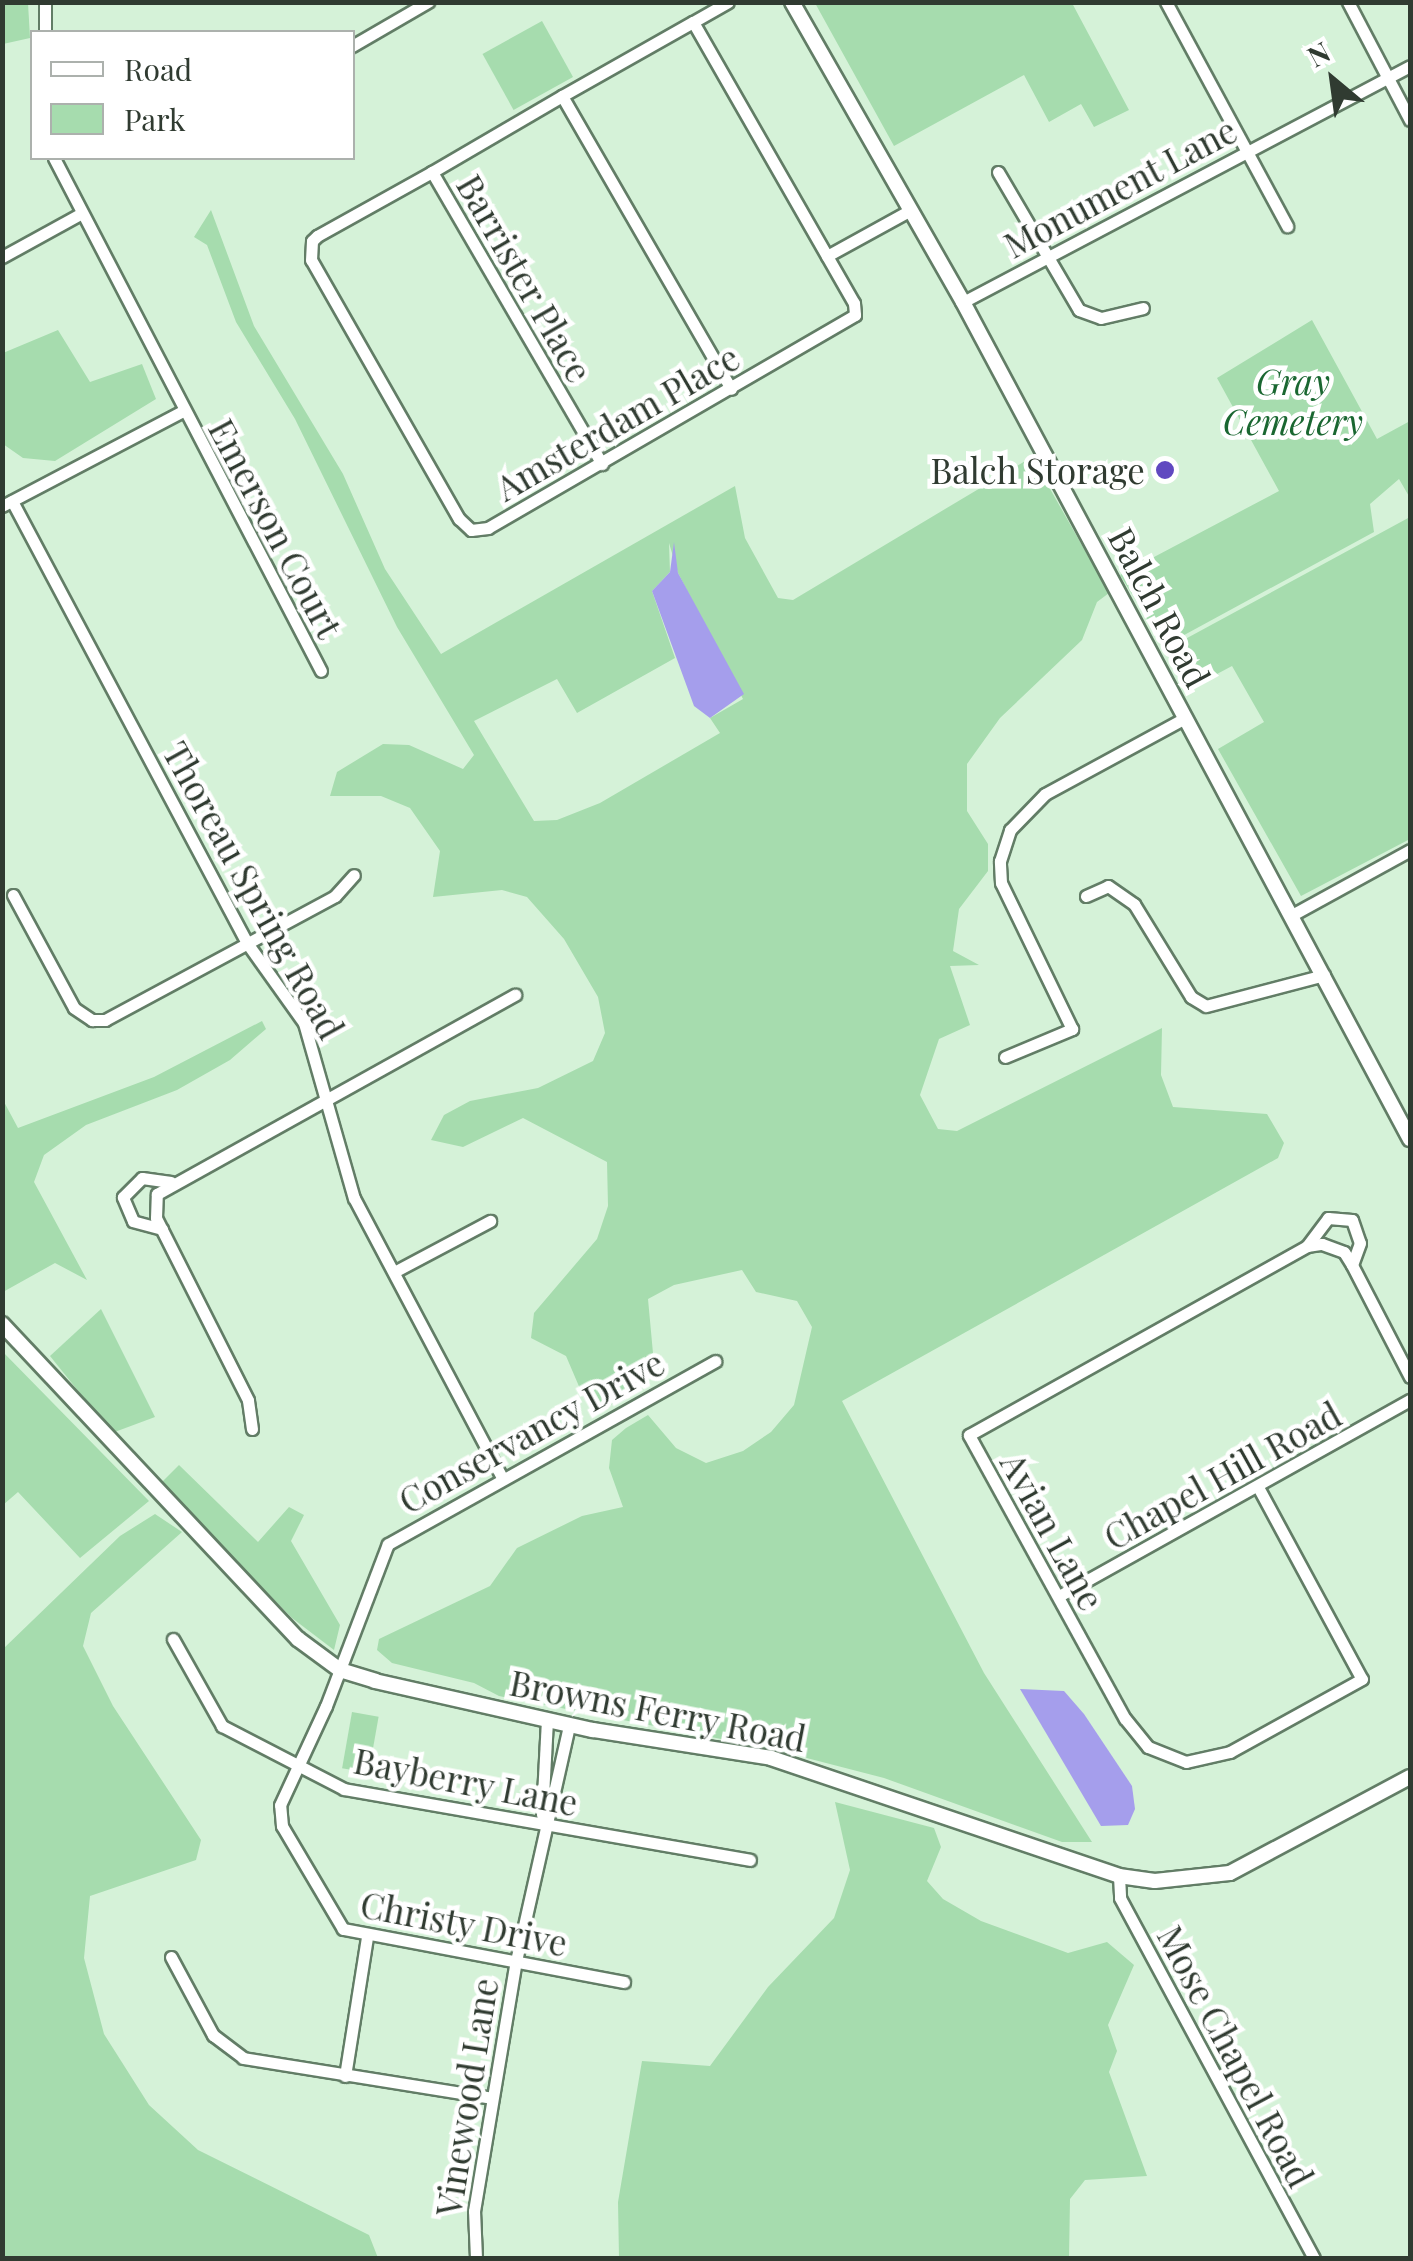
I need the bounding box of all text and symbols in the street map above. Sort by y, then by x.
legend [30,30,355,160]
north arrow [1283,30,1383,130]
text: N [1300,32,1336,74]
text: Road [124,49,192,89]
text: Park [124,99,186,139]
street label: Monument Lane [996,108,1244,266]
street label: Barrister Place [449,167,601,389]
street label: Amsterdam Place [488,335,746,509]
park label: Gray Cemetery [1223,360,1363,442]
street label: Emerson Court [201,411,351,645]
place label: Balch Storage [930,449,1145,491]
marker: Balch Storage [1154,459,1176,481]
street label: Balch Road [1100,520,1220,694]
street label: Thoreau Spring Road [155,734,353,1046]
street label: Conservancy Drive [391,1341,671,1521]
street label: Chapel Hill Road [1096,1393,1348,1557]
street label: Avian Lane [993,1445,1113,1617]
street label: Browns Ferry Road [506,1661,810,1759]
street label: Bayberry Lane [350,1739,582,1823]
street label: Christy Drive [357,1882,571,1964]
street label: Mose Chapel Road [1149,1918,1323,2194]
street label: Vinewood Lane [426,1975,506,2219]

